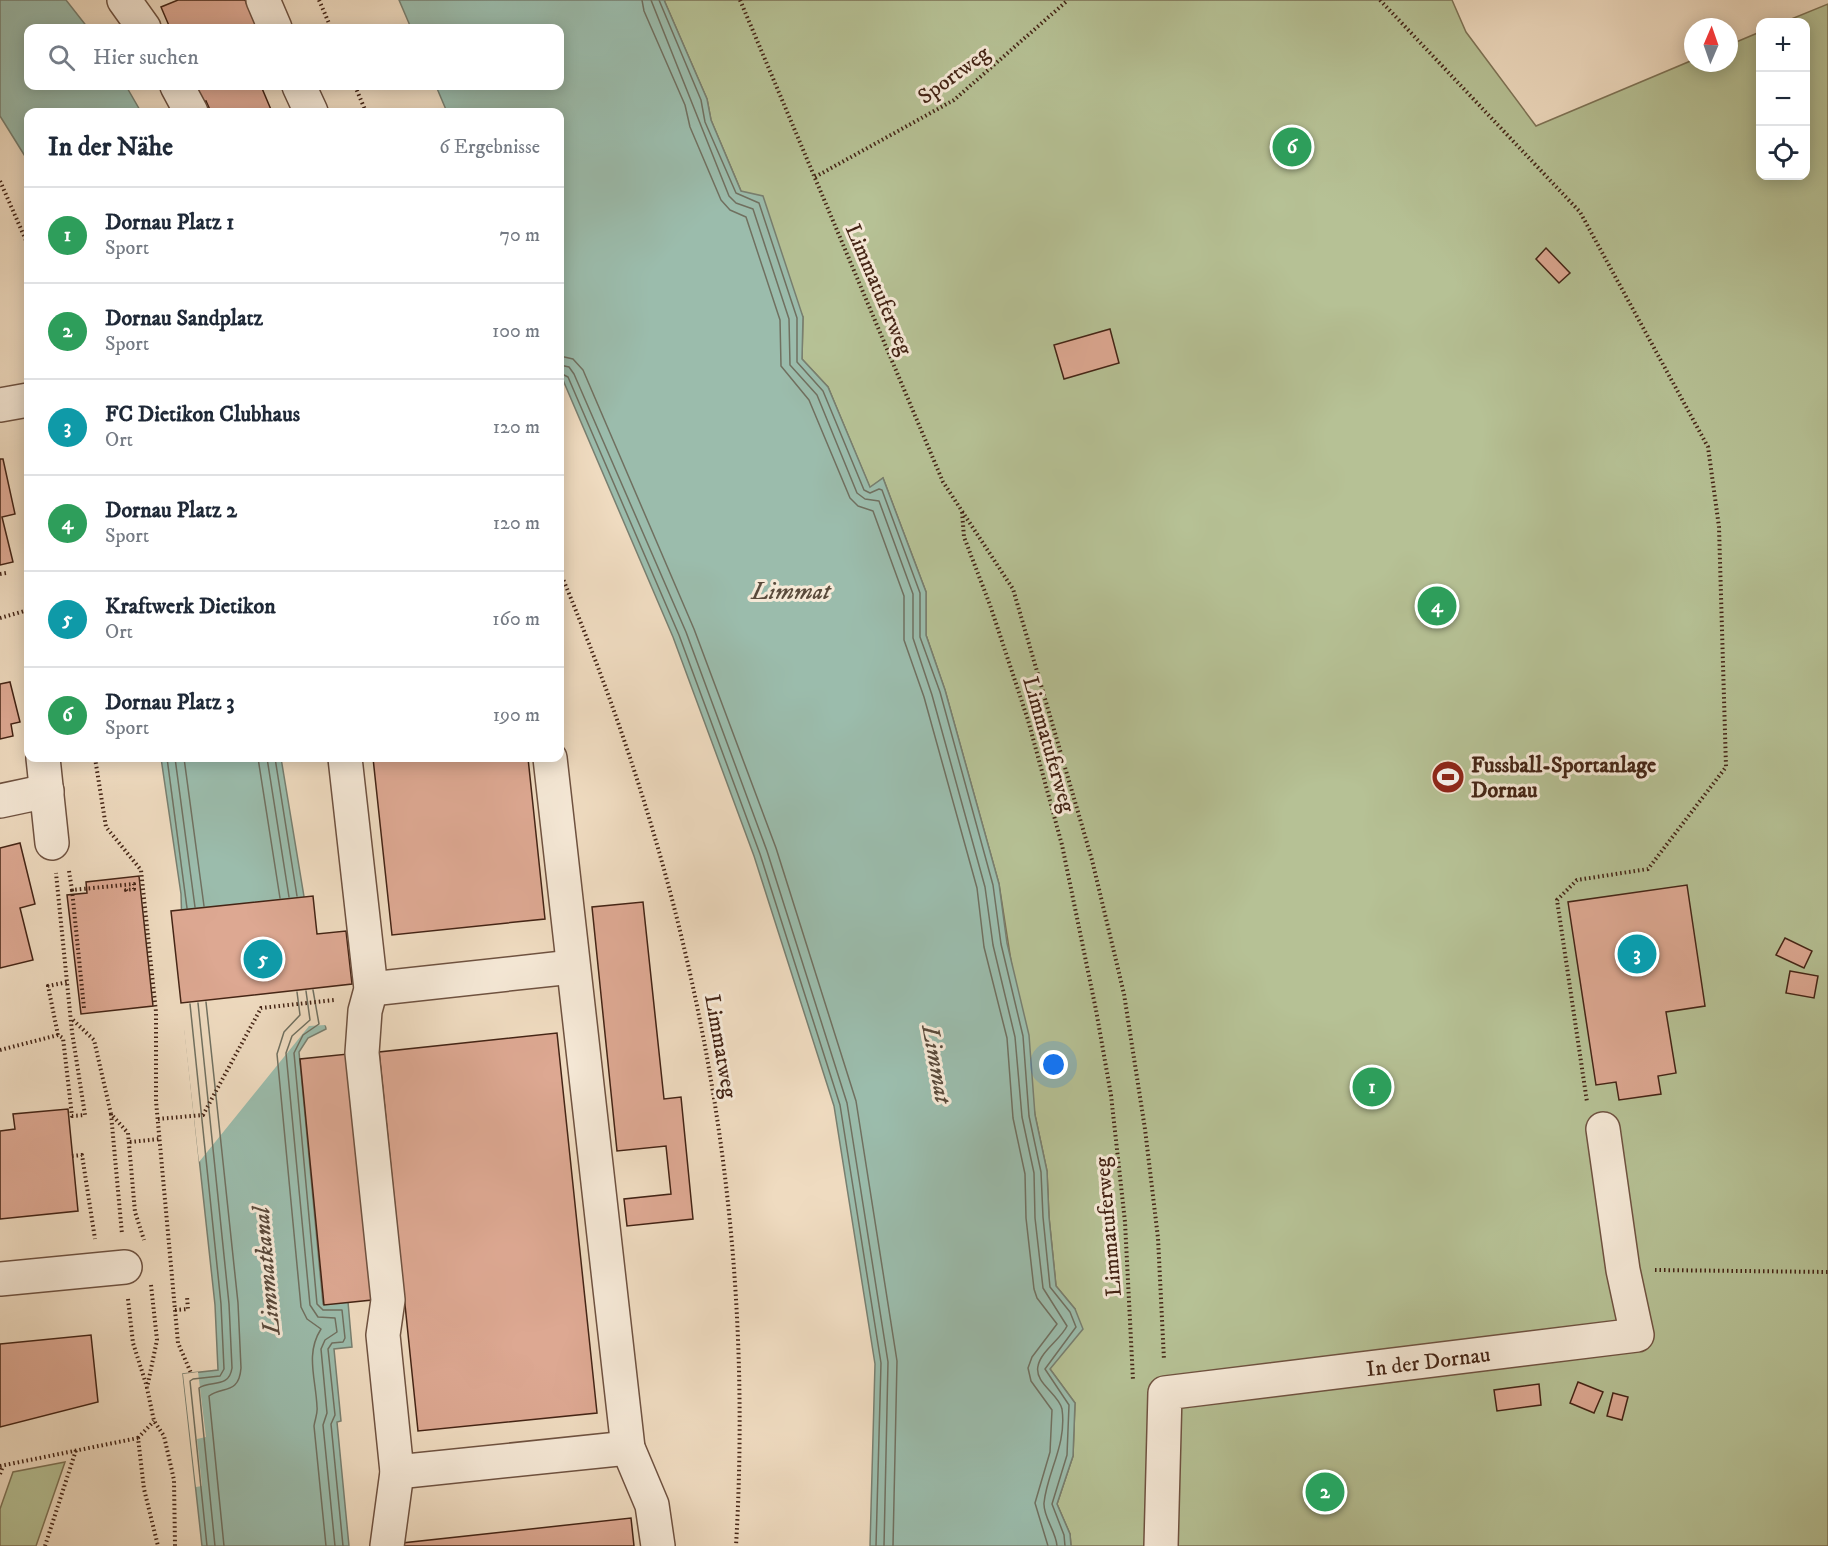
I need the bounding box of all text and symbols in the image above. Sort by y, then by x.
north arrow [1684,18,1738,72]
map controls [1756,18,1810,180]
button: + [1756,18,1810,72]
search box [24,24,564,90]
street label: Sportweg [913,40,995,110]
icon: search [45,41,78,74]
text: Hier suchen [93,44,199,71]
button: − [1756,72,1810,126]
pin: 6 [1272,124,1312,170]
button: locate [1756,126,1810,180]
text: In der Nähe [48,131,173,164]
text: 6 Ergebnisse [439,135,540,160]
text: Dornau Platz 1 [105,209,234,236]
street label: Limmatuferweg [839,220,918,360]
text: 1 [64,223,71,248]
text: 70 m [499,223,540,248]
text: Sport [105,236,149,261]
text: Dornau Sandplatz [105,305,263,332]
text: 2 [63,319,72,344]
text: 100 m [492,319,540,344]
text: Sport [105,332,149,357]
text: FC Dietikon Clubhaus [105,401,300,428]
text: 3 [64,415,71,440]
text: 120 m [493,415,540,440]
text: Ort [105,428,133,453]
text: Dornau Platz 2 [105,497,237,524]
text: 4 [62,511,73,536]
text: 120 m [493,511,540,536]
text: Sport [105,524,149,549]
water label: Limmat [750,577,832,607]
pin: 4 [1418,584,1456,628]
text: Kraftwerk Dietikon [105,593,276,620]
text: 5 [63,607,72,632]
text: 160 m [492,607,540,632]
text: Ort [105,620,133,645]
street label: Limmatuferweg [1016,673,1081,816]
text: Dornau Platz 3 [105,689,235,716]
text: 6 [62,703,73,728]
text: 190 m [493,703,540,728]
text: Sport [105,716,149,741]
place label: Fussball-Sportanlage Dornau [1471,752,1656,804]
sports icon: Fussball-Sportanlage Dornau [1430,759,1466,795]
pin: 3 [1618,932,1656,976]
pin: 5 [244,936,282,982]
street label: Limmatweg [698,992,743,1101]
water label: Limmat [914,1021,958,1107]
your location [1039,1050,1068,1079]
pin: 1 [1352,1064,1392,1110]
street label: Limmatuferweg [1089,1156,1128,1298]
water label: Limmatkanal [246,1203,288,1338]
street label: In der Dornau [1364,1341,1492,1383]
pin: 2 [1306,1470,1344,1514]

